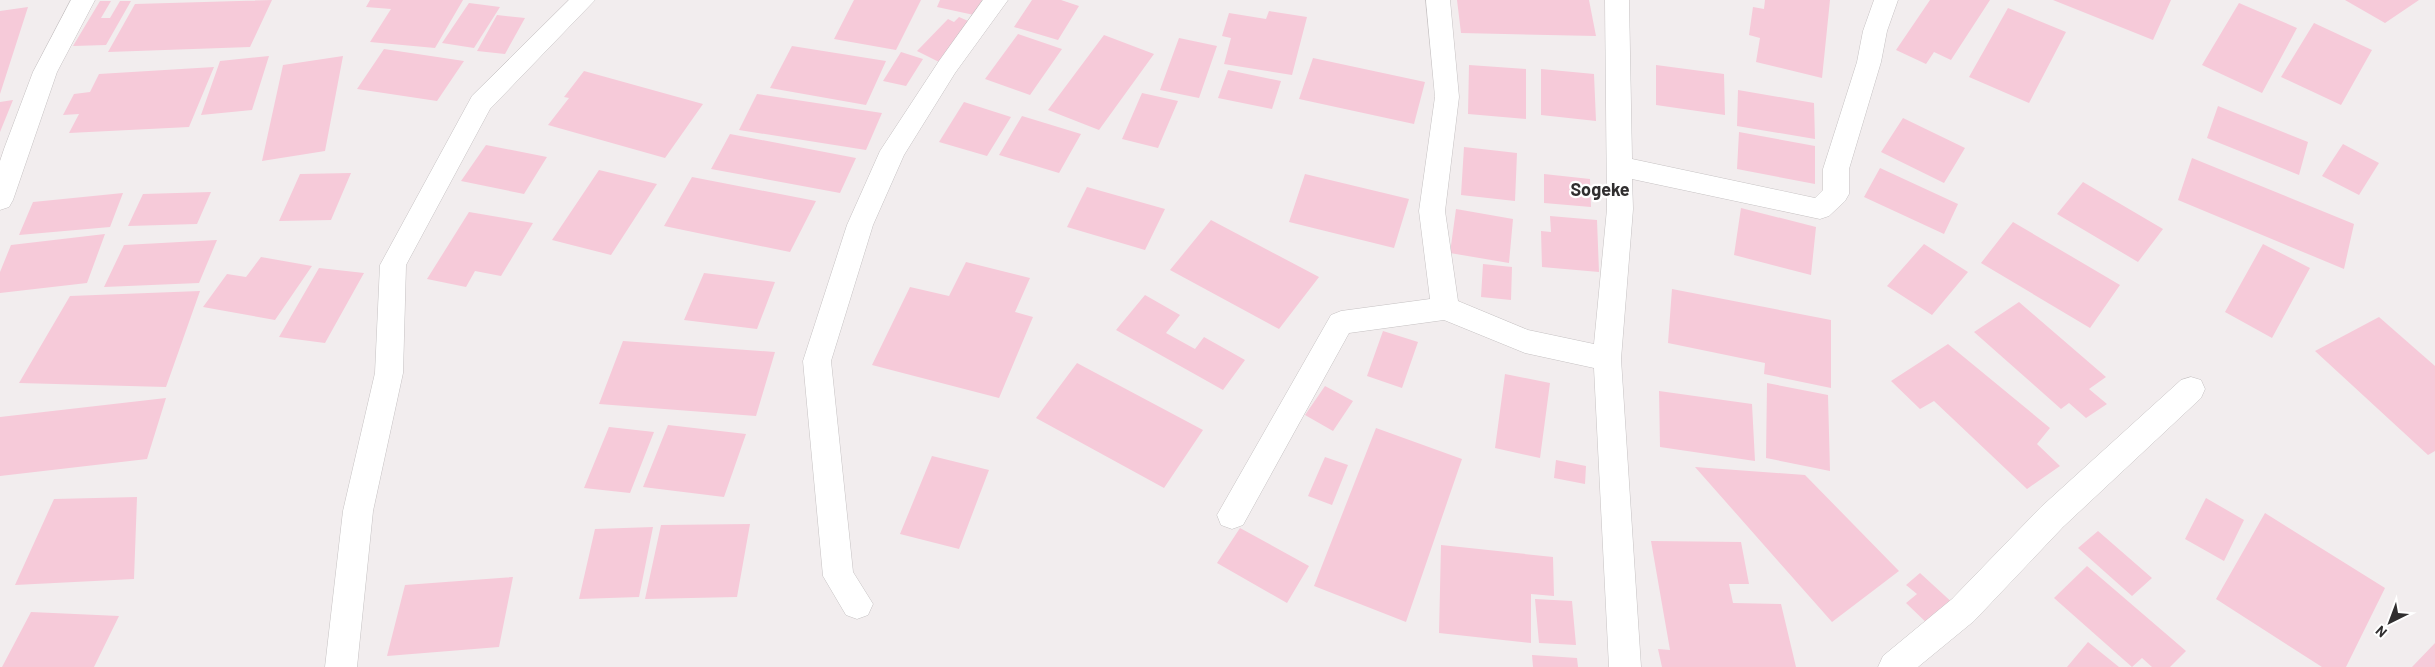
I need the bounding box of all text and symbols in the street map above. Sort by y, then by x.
district label: Sogeke [1570,178,1630,200]
north arrow [2365,597,2415,647]
text: N [2372,623,2390,641]

